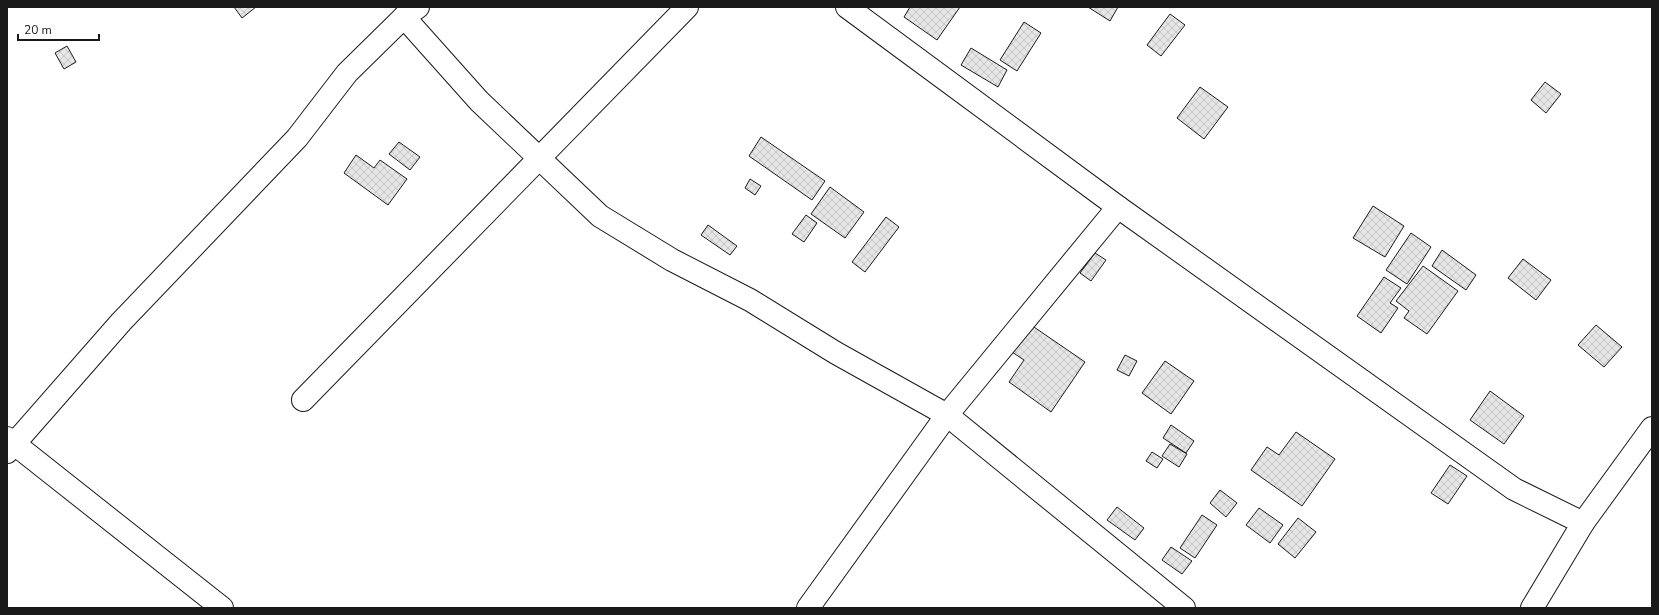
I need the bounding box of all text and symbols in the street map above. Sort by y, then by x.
scale bar [18,16,99,42]
text: 20 m [24,22,52,38]

